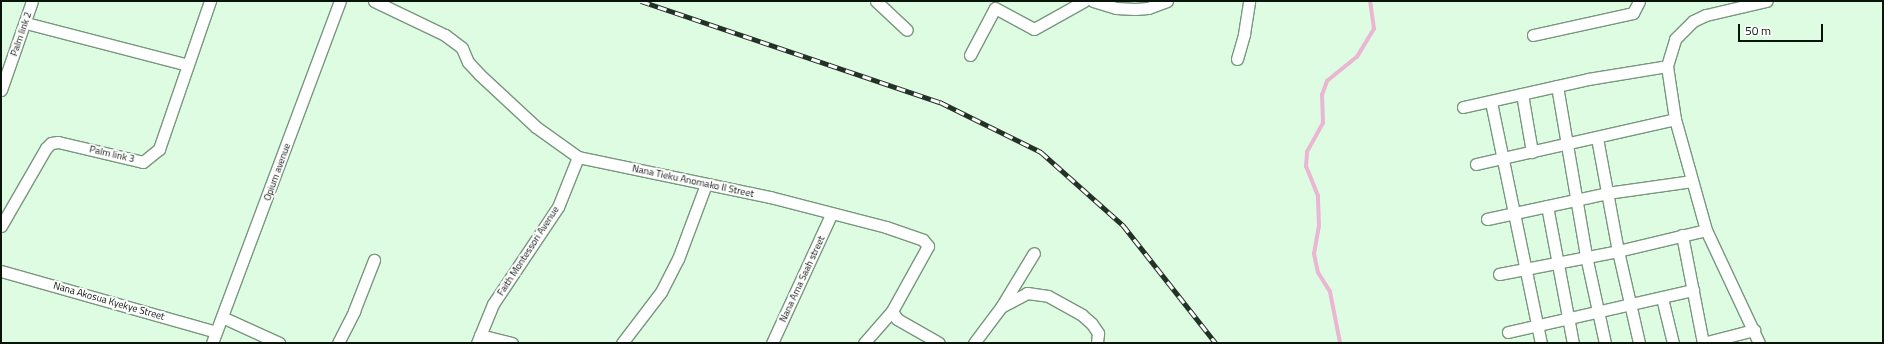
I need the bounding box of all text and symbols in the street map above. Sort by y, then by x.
street label: Palm link 2 [8,10,34,58]
scale bar [1740,16,1825,42]
text: 50 m [1745,21,1771,40]
street label: Opium avenue [261,142,293,202]
street label: Palm link 3 [88,143,136,165]
street label: Nana Tieku Anomako II Street [631,162,755,200]
street label: Faith Montessori Avenue [495,204,561,298]
street label: Nana Ama Saah street [777,234,827,324]
street label: Nana Akosua Kyekye Street [52,279,166,323]

